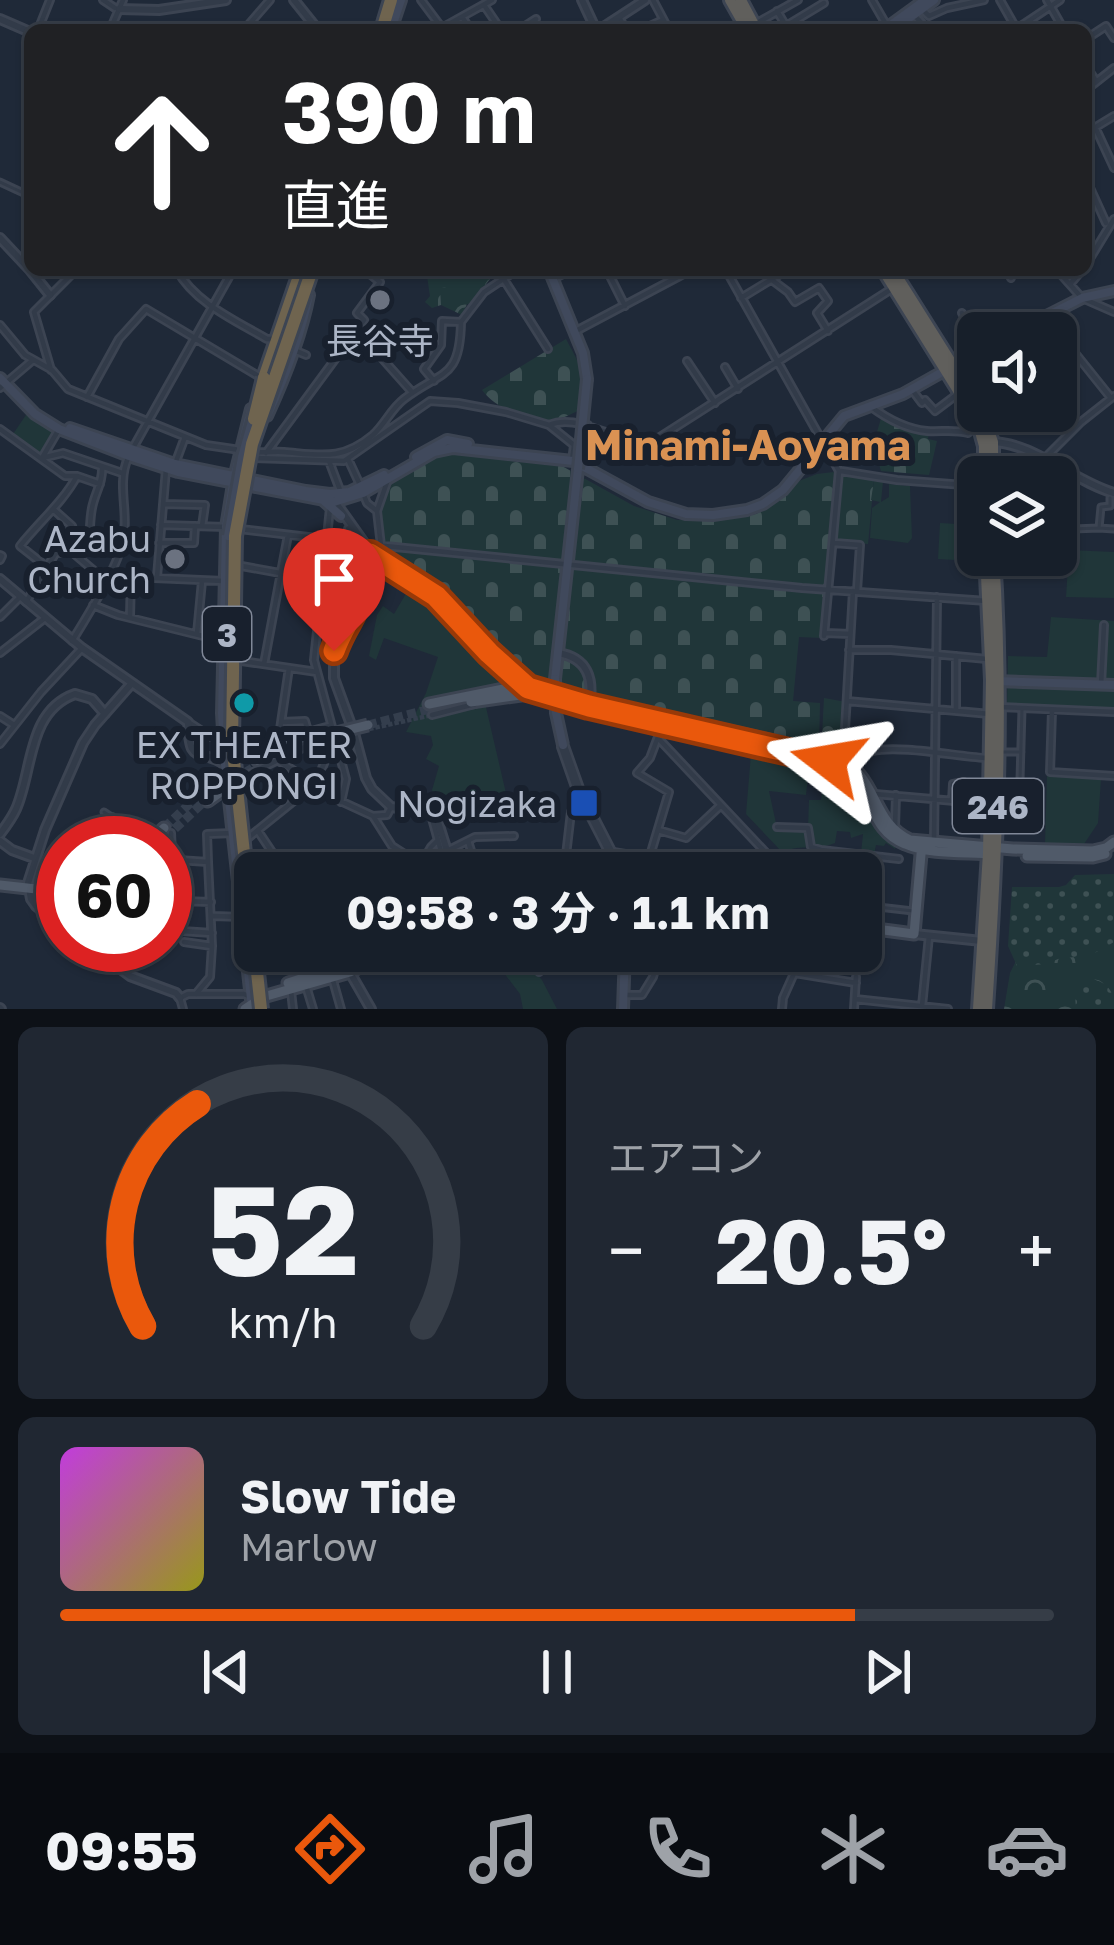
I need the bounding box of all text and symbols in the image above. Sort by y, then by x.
text: 390 m [282,61,536,161]
icon: ahead [84,72,240,228]
text: 直進 [282,172,390,237]
marker: 長谷寺 [367,287,393,313]
map controls [957,312,1077,576]
button: sound [957,312,1077,432]
place label: 長谷寺 [326,319,434,362]
district label: Minami-Aoyama [585,419,911,469]
button: layers [957,456,1077,576]
place label: Azabu Church [27,517,151,601]
pin [283,528,385,651]
marker: Azabu Church [162,546,188,572]
icon: arrive [301,546,367,612]
road number: 3 [203,607,251,661]
marker: EX THEATER ROPPONGI [231,690,257,716]
position arrow [765,698,891,824]
place label: EX THEATER ROPPONGI [136,723,352,807]
road number: 246 [953,779,1043,833]
place label: Nogizaka [397,782,557,825]
marker: Nogizaka [568,787,600,819]
speed limit sign: 60 [36,816,192,972]
text: 09:58 · 3 分 · 1.1 km [346,885,770,939]
text: エアコン [608,1134,764,1181]
text: 52 [207,1153,359,1302]
text: 20.5° [715,1196,947,1304]
text: − [608,1210,644,1290]
text: + [1018,1210,1054,1290]
text: km/h [228,1296,338,1347]
text: Slow Tide [240,1469,456,1523]
text: Marlow [240,1523,377,1570]
icon: previous [193,1639,259,1705]
icon: pause [524,1639,590,1705]
icon: next [855,1639,921,1705]
icon: directions [288,1807,372,1891]
icon: music [462,1807,546,1891]
icon: phone [636,1807,720,1891]
icon: climate [811,1807,895,1891]
icon: car [985,1807,1069,1891]
text: 09:55 [45,1817,198,1882]

